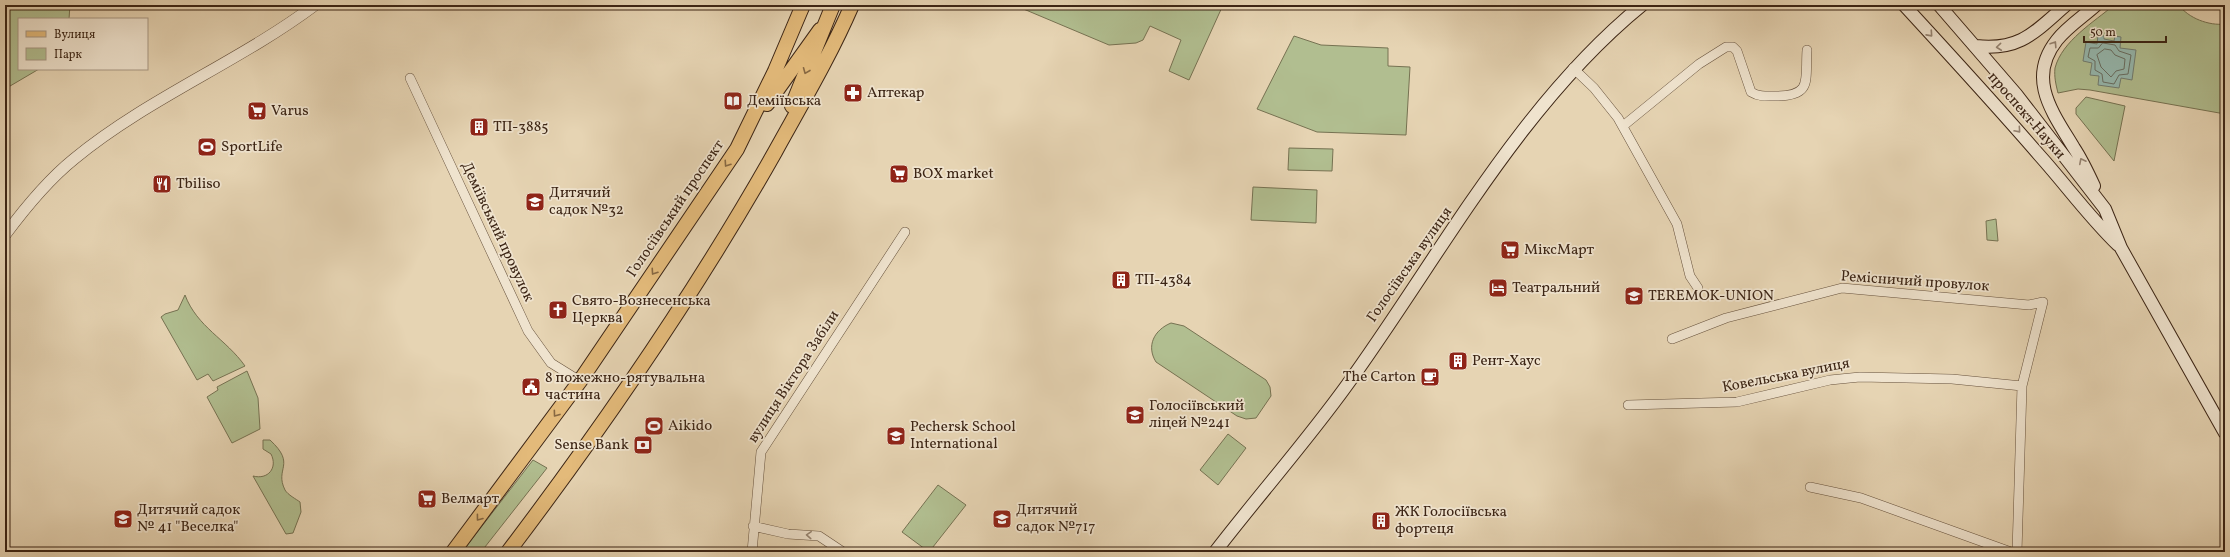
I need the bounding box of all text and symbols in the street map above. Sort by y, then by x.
legend [18,18,148,70]
scale bar [2084,18,2166,44]
text: 50 m [2090,25,2116,41]
text: Вулиця [54,27,95,43]
one-way arrow [1926,29,1933,37]
one-way arrow [2050,41,2057,48]
one-way arrow [1996,42,2002,51]
text: Парк [54,47,82,63]
one-way arrow [803,67,811,74]
street label: проспект Науки [1982,68,2070,164]
pharmacy icon: Аптекар [842,82,864,104]
place label: Аптекар [867,83,924,104]
library icon: Деміївська [722,90,744,112]
place label: Деміївська [747,91,821,112]
supermarket icon: Varus [246,100,268,122]
place label: Varus [271,101,309,122]
building icon: ТП-3885 [468,116,490,138]
place label: ТП-3885 [493,117,548,138]
one-way arrow [2013,125,2020,133]
sports icon: SportLife [196,136,218,158]
street label: Голосіївський проспект [622,136,730,282]
place label: SportLife [221,137,283,158]
one-way arrow [2079,158,2087,166]
street label: Деміївський провулок [455,159,539,305]
one-way arrow [724,160,732,167]
supermarket icon: BOX market [888,163,910,185]
place label: BOX market [913,164,994,185]
restaurant icon: Tbiliso [151,173,173,195]
place label: Tbiliso [176,174,221,195]
place label: Дитячий садок №32 [549,183,624,221]
school or university icon: Дитячий садок №32 [524,191,546,213]
street label: Голосіївська вулиця [1362,203,1458,327]
supermarket icon: МіксМарт [1499,239,1521,261]
place label: МіксМарт [1524,240,1594,261]
street label: Ремісничий провулок [1840,266,1990,298]
one-way arrow [652,268,659,275]
building icon: ТП-4384 [1110,269,1132,291]
place label: ТП-4384 [1135,270,1192,291]
hotel icon: Театральний [1487,277,1509,299]
place label: Театральний [1512,278,1600,299]
school or university icon: TEREMOK-UNION [1623,285,1645,307]
place label: TEREMOK-UNION [1648,286,1774,307]
place label: Свято-Вознесенська Церква [572,291,711,329]
church icon: Свято-Вознесенська Церква [547,299,569,321]
street label: вулиця Віктора Забіли [743,307,845,447]
building icon: Рент-Хаус [1447,350,1469,372]
place label: Рент-Хаус [1472,351,1541,372]
street label: Ковельська вулиця [1721,353,1852,399]
cafe icon: The Carton [1419,366,1441,388]
place label: The Carton [1343,367,1416,388]
place label: 8 пожежно-рятувальна частина [545,368,705,406]
public building icon: 8 пожежно-рятувальна частина [520,376,542,398]
place label: Голосіївський ліцей №241 [1149,396,1244,434]
school or university icon: Голосіївський ліцей №241 [1124,404,1146,426]
one-way arrow [554,409,561,416]
sports icon: Aikido [643,415,665,437]
place label: Aikido [668,416,712,437]
place label: Pechersk School International [910,417,1016,455]
school or university icon: Pechersk School International [885,425,907,447]
bank icon: Sense Bank [632,434,654,456]
place label: Sense Bank [554,435,629,456]
supermarket icon: Велмарт [416,488,438,510]
place label: Велмарт [441,489,499,510]
place label: Дитячий садок № 41 "Веселка" [137,500,240,538]
place label: Дитячий садок №717 [1016,500,1096,538]
place label: ЖК Голосіївська фортеця [1395,502,1507,540]
school or university icon: Дитячий садок № 41 "Веселка" [112,508,134,530]
school or university icon: Дитячий садок №717 [991,508,1013,530]
building icon: ЖК Голосіївська фортеця [1370,510,1392,532]
one-way arrow [477,513,484,520]
one-way arrow [806,530,812,539]

